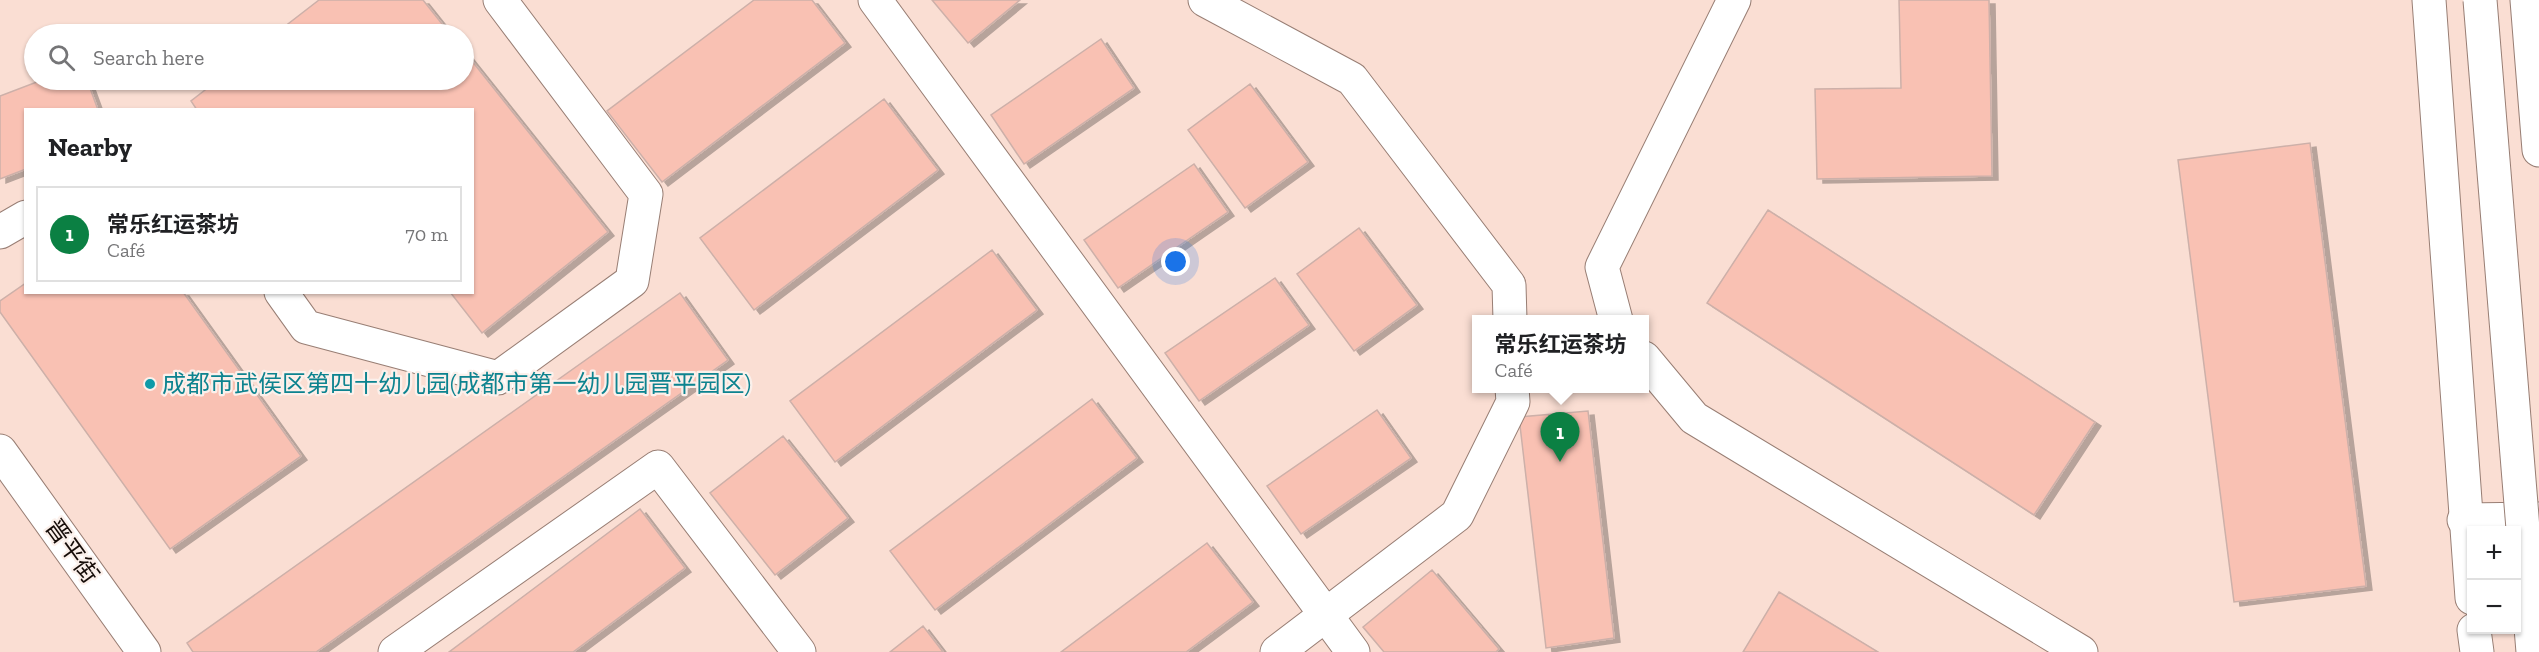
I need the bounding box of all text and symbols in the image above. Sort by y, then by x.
search box [24,24,474,90]
icon: search [45,41,78,74]
text: Search here [93,44,204,71]
text: Nearby [48,131,132,163]
text: 常乐红运茶坊 [107,211,239,238]
text: 1 [65,222,74,246]
text: 70 m [405,222,448,246]
text: Café [107,238,145,262]
your location [1161,247,1190,276]
popup [1472,315,1649,393]
text: 常乐红运茶坊 [1494,331,1627,358]
text: Café [1494,358,1533,382]
place label: 成都市武侯区第四十幼儿园(成都市第一幼儿园晋平园区) [162,369,751,398]
marker: 成都市武侯区第四十幼儿园(成都市第一幼儿园晋平园区) [143,377,157,391]
pin: 1 [1540,412,1580,462]
street label: 晋平街 [40,513,105,588]
map controls [2467,526,2521,634]
button: + [2467,526,2521,580]
button: − [2467,580,2521,634]

